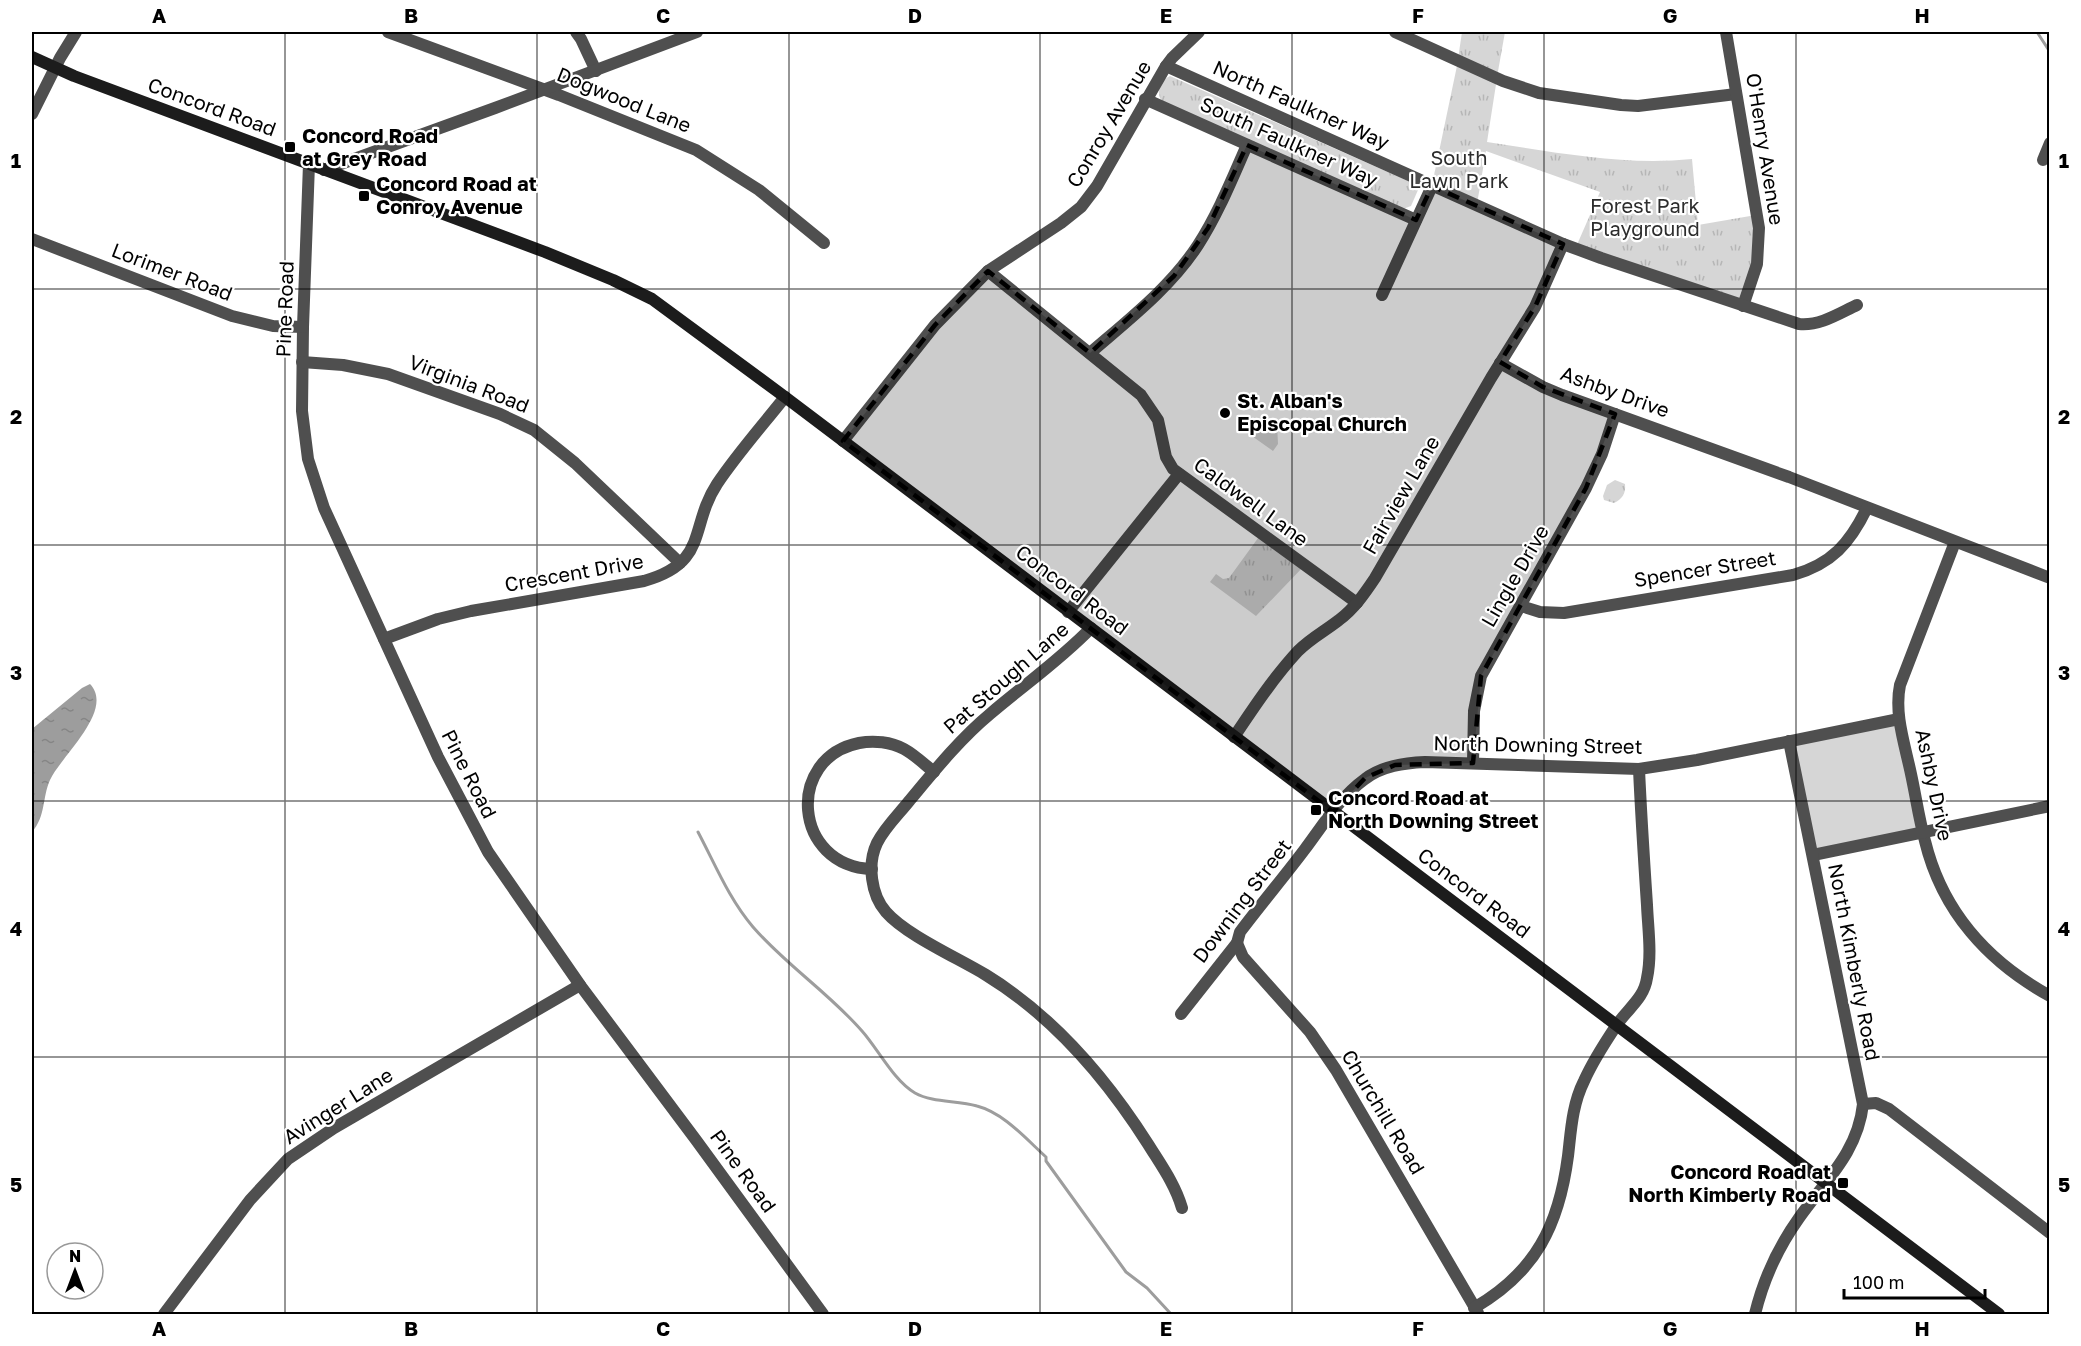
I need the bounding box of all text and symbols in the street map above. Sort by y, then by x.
text: A [152,3,166,27]
text: B [404,3,418,27]
text: C [656,3,670,27]
text: D [908,3,922,27]
text: E [1160,3,1172,27]
text: F [1412,3,1424,27]
text: G [1663,3,1677,27]
text: H [1914,3,1930,27]
street label: North Faulkner Way [1210,54,1393,154]
street label: Conroy Avenue [1061,56,1155,191]
street label: Dogwood Lane [554,61,695,137]
street label: O'Henry Avenue [1742,71,1790,227]
street label: Concord Road [145,72,280,140]
street label: South Faulkner Way [1197,91,1382,191]
place label: Concord Road at Grey Road [302,123,438,170]
marker: Concord Road at Grey Road [283,140,297,154]
park label: South Lawn Park [1409,145,1509,192]
text: 1 [11,148,21,172]
text: 1 [2059,148,2069,172]
place label: Concord Road at Conroy Avenue [376,171,537,218]
marker: Concord Road at Conroy Avenue [357,189,371,203]
park label: Forest Park Playground [1590,193,1700,240]
street label: Lorimer Road [109,237,236,305]
street label: Pine Road [270,260,298,358]
street label: Virginia Road [406,349,533,417]
street label: Ashby Drive [1558,360,1673,422]
place label: St. Alban's Episcopal Church [1237,388,1407,435]
text: 2 [10,404,22,428]
text: 2 [2058,404,2070,428]
marker: St. Alban's Episcopal Church [1218,406,1232,420]
street label: Fairview Lane [1357,431,1444,558]
street label: Caldwell Lane [1190,452,1313,551]
street label: Lingle Drive [1475,520,1553,631]
street label: Concord Road [1012,539,1134,639]
street label: Spencer Street [1632,545,1778,591]
street label: Crescent Drive [503,548,645,596]
street label: Pat Stough Lane [938,616,1073,738]
text: 3 [10,660,22,684]
text: 3 [2058,660,2070,684]
street label: Pine Road [437,725,502,822]
street label: Ashby Drive [1911,727,1959,843]
street label: North Downing Street [1433,730,1643,758]
place label: Concord Road at North Downing Street [1328,785,1538,832]
marker: Concord Road at North Downing Street [1309,803,1323,817]
street label: Downing Street [1187,834,1295,967]
street label: Concord Road [1414,842,1536,942]
street label: North Kimberly Road [1824,861,1886,1062]
text: 4 [10,916,22,940]
text: 4 [2058,916,2070,940]
street label: Churchill Road [1337,1045,1430,1178]
street label: Avinger Lane [278,1062,397,1148]
street label: Pine Road [706,1124,782,1216]
place label: Concord Road at North Kimberly Road [1628,1159,1831,1206]
text: 5 [10,1172,22,1196]
text: 5 [2058,1172,2070,1196]
marker: Concord Road at North Kimberly Road [1836,1176,1850,1190]
north arrow [45,1241,105,1301]
text: N [69,1246,81,1266]
scale bar [1844,1262,1985,1300]
text: 100 m [1853,1271,1904,1293]
text: A [152,1316,166,1340]
text: B [404,1316,418,1340]
text: C [656,1316,670,1340]
text: D [908,1316,922,1340]
text: E [1160,1316,1172,1340]
text: F [1412,1316,1424,1340]
text: G [1663,1316,1677,1340]
text: H [1914,1316,1930,1340]

